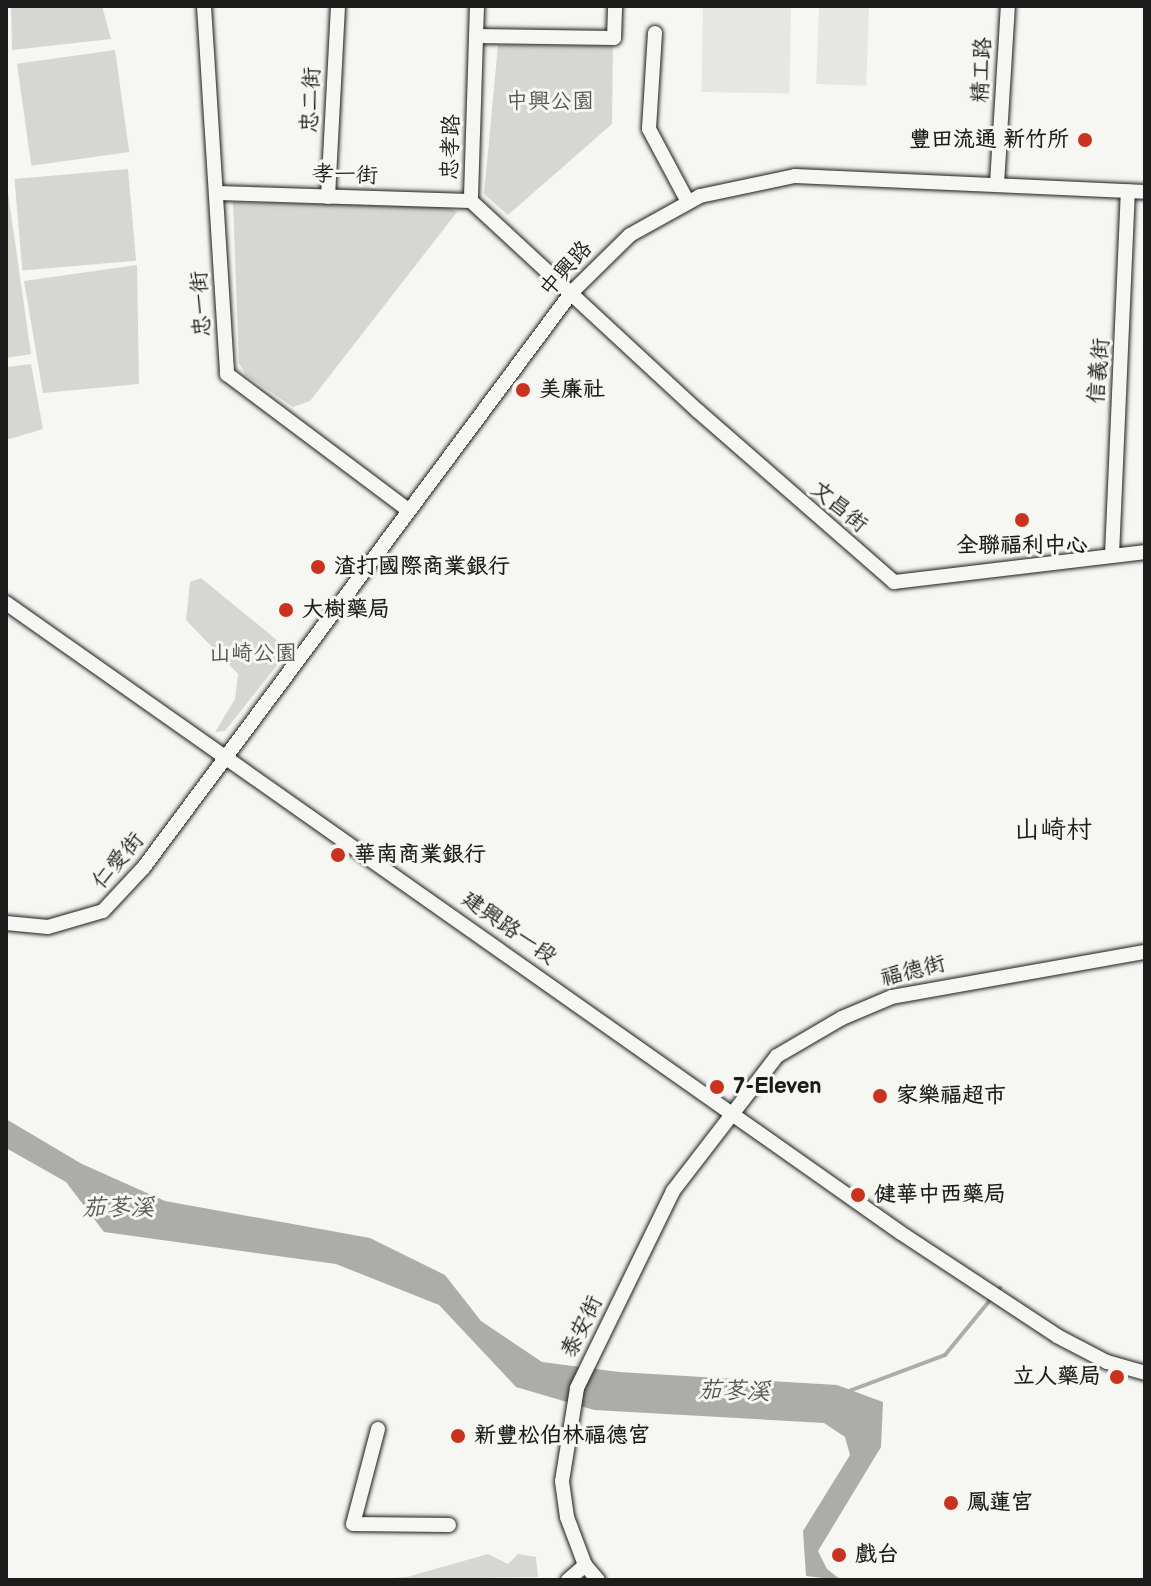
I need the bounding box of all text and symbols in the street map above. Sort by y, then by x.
street label: 精工路 [967,36,997,104]
street label: 忠二街 [296,66,326,134]
park label: 中興公園 [506,89,594,115]
street label: 忠孝路 [437,114,465,180]
place label: 豐田流通 新竹所 [909,127,1069,153]
marker: 豐田流通 新竹所 [1076,131,1094,149]
street label: 孝一街 [312,161,378,189]
street label: 中興路 [534,236,598,302]
street label: 忠一街 [186,270,216,338]
street label: 信義街 [1083,337,1115,405]
place label: 美廉社 [539,377,605,403]
marker: 美廉社 [514,381,532,399]
street label: 文昌街 [805,476,873,538]
marker: 全聯福利中心 [1013,511,1031,529]
place label: 全聯福利中心 [956,533,1088,559]
place label: 渣打國際商業銀行 [334,554,510,580]
marker: 渣打國際商業銀行 [309,558,327,576]
place label: 大樹藥局 [302,597,390,623]
marker: 大樹藥局 [277,601,295,619]
park label: 山崎公園 [209,641,297,667]
district label: 山崎村 [1014,815,1092,847]
street label: 仁愛街 [86,827,150,895]
place label: 華南商業銀行 [354,842,486,868]
marker: 華南商業銀行 [329,846,347,864]
street label: 建興路一段 [456,886,562,970]
street label: 福德街 [878,950,948,992]
place label: 7-Eleven [733,1074,822,1100]
marker: 7-Eleven [708,1078,726,1096]
place label: 家樂福超市 [896,1083,1006,1109]
marker: 家樂福超市 [871,1087,889,1105]
place label: 健華中西藥局 [874,1182,1006,1208]
marker: 健華中西藥局 [849,1186,867,1204]
water label: 茄苳溪 [82,1194,154,1222]
street label: 泰安街 [556,1292,608,1362]
place label: 立人藥局 [1013,1364,1101,1390]
marker: 立人藥局 [1108,1368,1126,1386]
water label: 茄苳溪 [698,1375,770,1407]
place label: 新豐松伯林福德宫 [474,1423,650,1449]
marker: 新豐松伯林福德宫 [449,1427,467,1445]
place label: 鳳蓮宮 [967,1490,1033,1516]
marker: 鳳蓮宮 [942,1494,960,1512]
place label: 戲台 [855,1542,899,1568]
marker: 戲台 [830,1546,848,1564]

